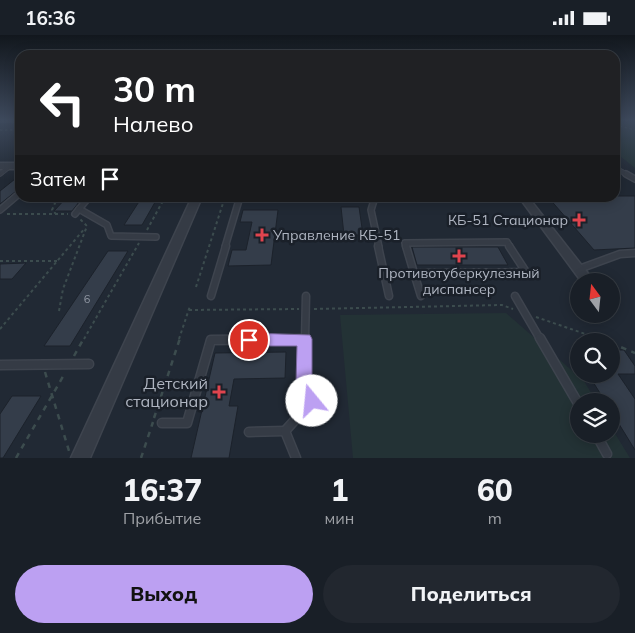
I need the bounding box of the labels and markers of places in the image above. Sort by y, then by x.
place label: КБ-51 Стационар [448,211,568,229]
marker: КБ-51 Стационар [572,213,586,227]
place label: Управление КБ-51 [272,226,400,244]
marker: Управление КБ-51 [255,228,269,242]
marker: Противотуберкулезный диспансер [452,249,466,263]
place label: Противотуберкулезный диспансер [378,264,540,298]
pin [228,319,270,361]
place label: Детский стационар [125,373,208,411]
marker: Детский стационар [212,385,226,399]

